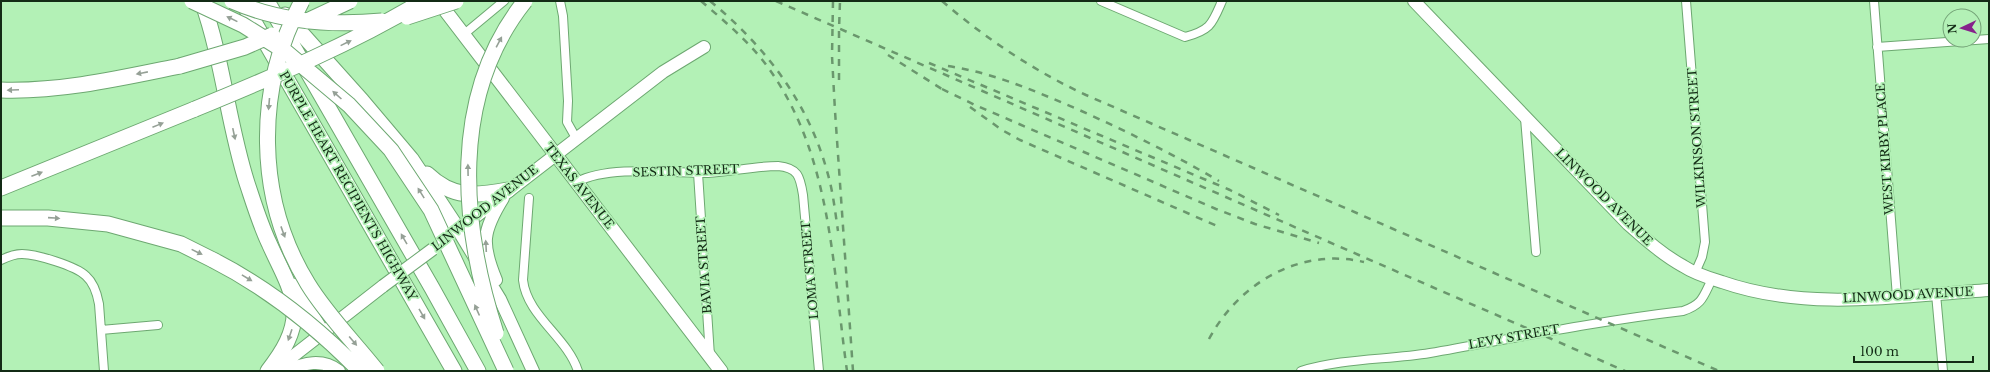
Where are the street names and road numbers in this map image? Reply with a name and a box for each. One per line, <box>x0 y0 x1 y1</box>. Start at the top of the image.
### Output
street label: WILKINSON STREET <box>1684 67 1709 209</box>
street label: PURPLE HEART RECIPIENTS HIGHWAY <box>276 68 421 303</box>
street label: WEST KIRBY PLACE <box>1872 82 1897 216</box>
street label: TEXAS AVENUE <box>541 140 618 232</box>
street label: LINWOOD AVENUE <box>1553 145 1656 248</box>
street label: LINWOOD AVENUE <box>429 161 541 254</box>
street label: SESTIN STREET <box>632 161 740 180</box>
street label: BAVIA STREET <box>693 215 714 314</box>
street label: LOMA STREET <box>798 220 821 320</box>
street label: LINWOOD AVENUE <box>1842 284 1974 305</box>
street label: LEVY STREET <box>1467 321 1561 352</box>

